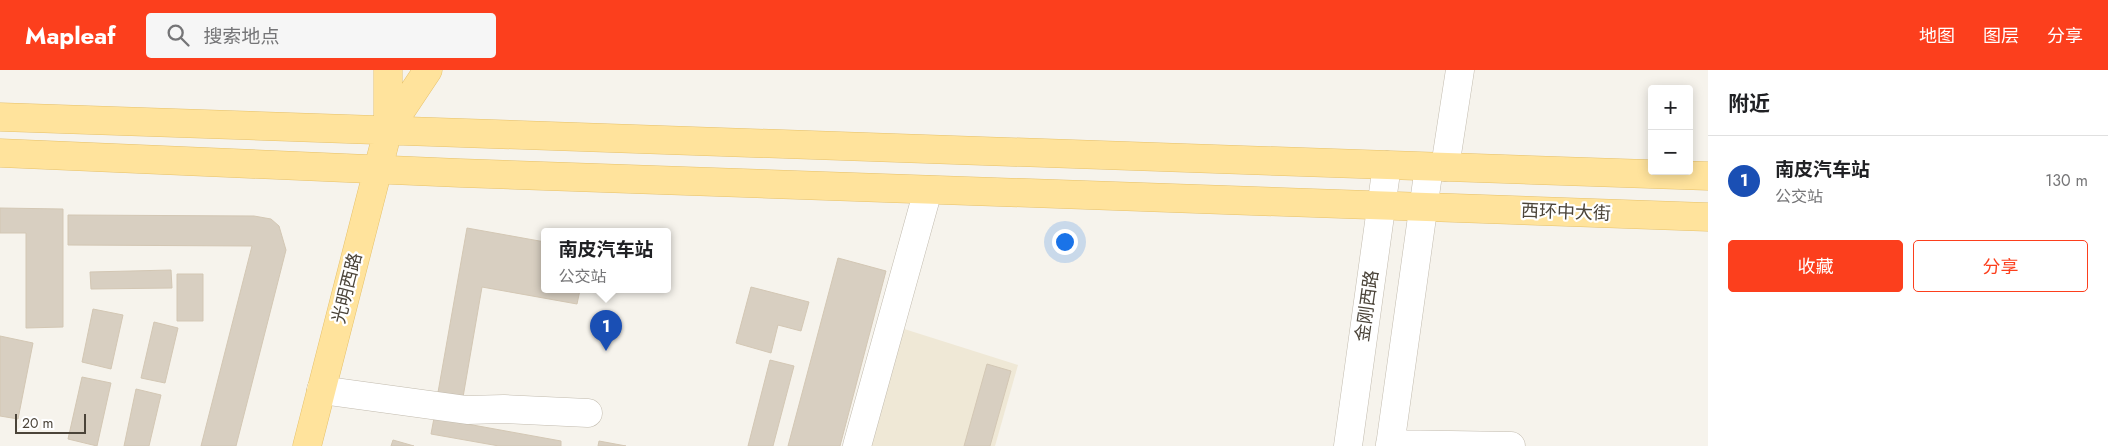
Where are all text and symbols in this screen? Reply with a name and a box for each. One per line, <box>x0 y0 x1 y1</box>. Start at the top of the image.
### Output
search box <box>146 13 496 58</box>
text: Mapleaf <box>25 18 116 53</box>
icon: search <box>164 21 192 49</box>
text: 搜索地点 <box>204 23 280 50</box>
text: 地图 <box>1919 23 1955 49</box>
text: 图层 <box>1983 23 2019 49</box>
text: 分享 <box>2047 23 2083 49</box>
map controls <box>1648 85 1693 175</box>
button: + <box>1648 85 1693 130</box>
text: 附近 <box>1728 89 1770 119</box>
button: − <box>1648 130 1693 175</box>
text: 南皮汽车站 <box>1775 156 1870 183</box>
text: 1 <box>1740 169 1748 192</box>
text: 130 m <box>2045 169 2088 192</box>
text: 公交站 <box>1775 185 1823 208</box>
street label: 西环中大街 <box>1521 197 1611 227</box>
popup <box>541 228 671 293</box>
your location <box>1052 229 1078 255</box>
text: 南皮汽车站 <box>558 236 654 263</box>
button: 收藏 <box>1728 240 1903 292</box>
button: 分享 <box>1913 240 2088 292</box>
street label: 光明西路 <box>326 250 368 326</box>
text: 公交站 <box>558 265 607 288</box>
street label: 金刚西路 <box>1349 269 1385 343</box>
pin: 1 <box>590 310 622 351</box>
scale bar <box>15 411 86 434</box>
text: 20 m <box>22 413 54 433</box>

